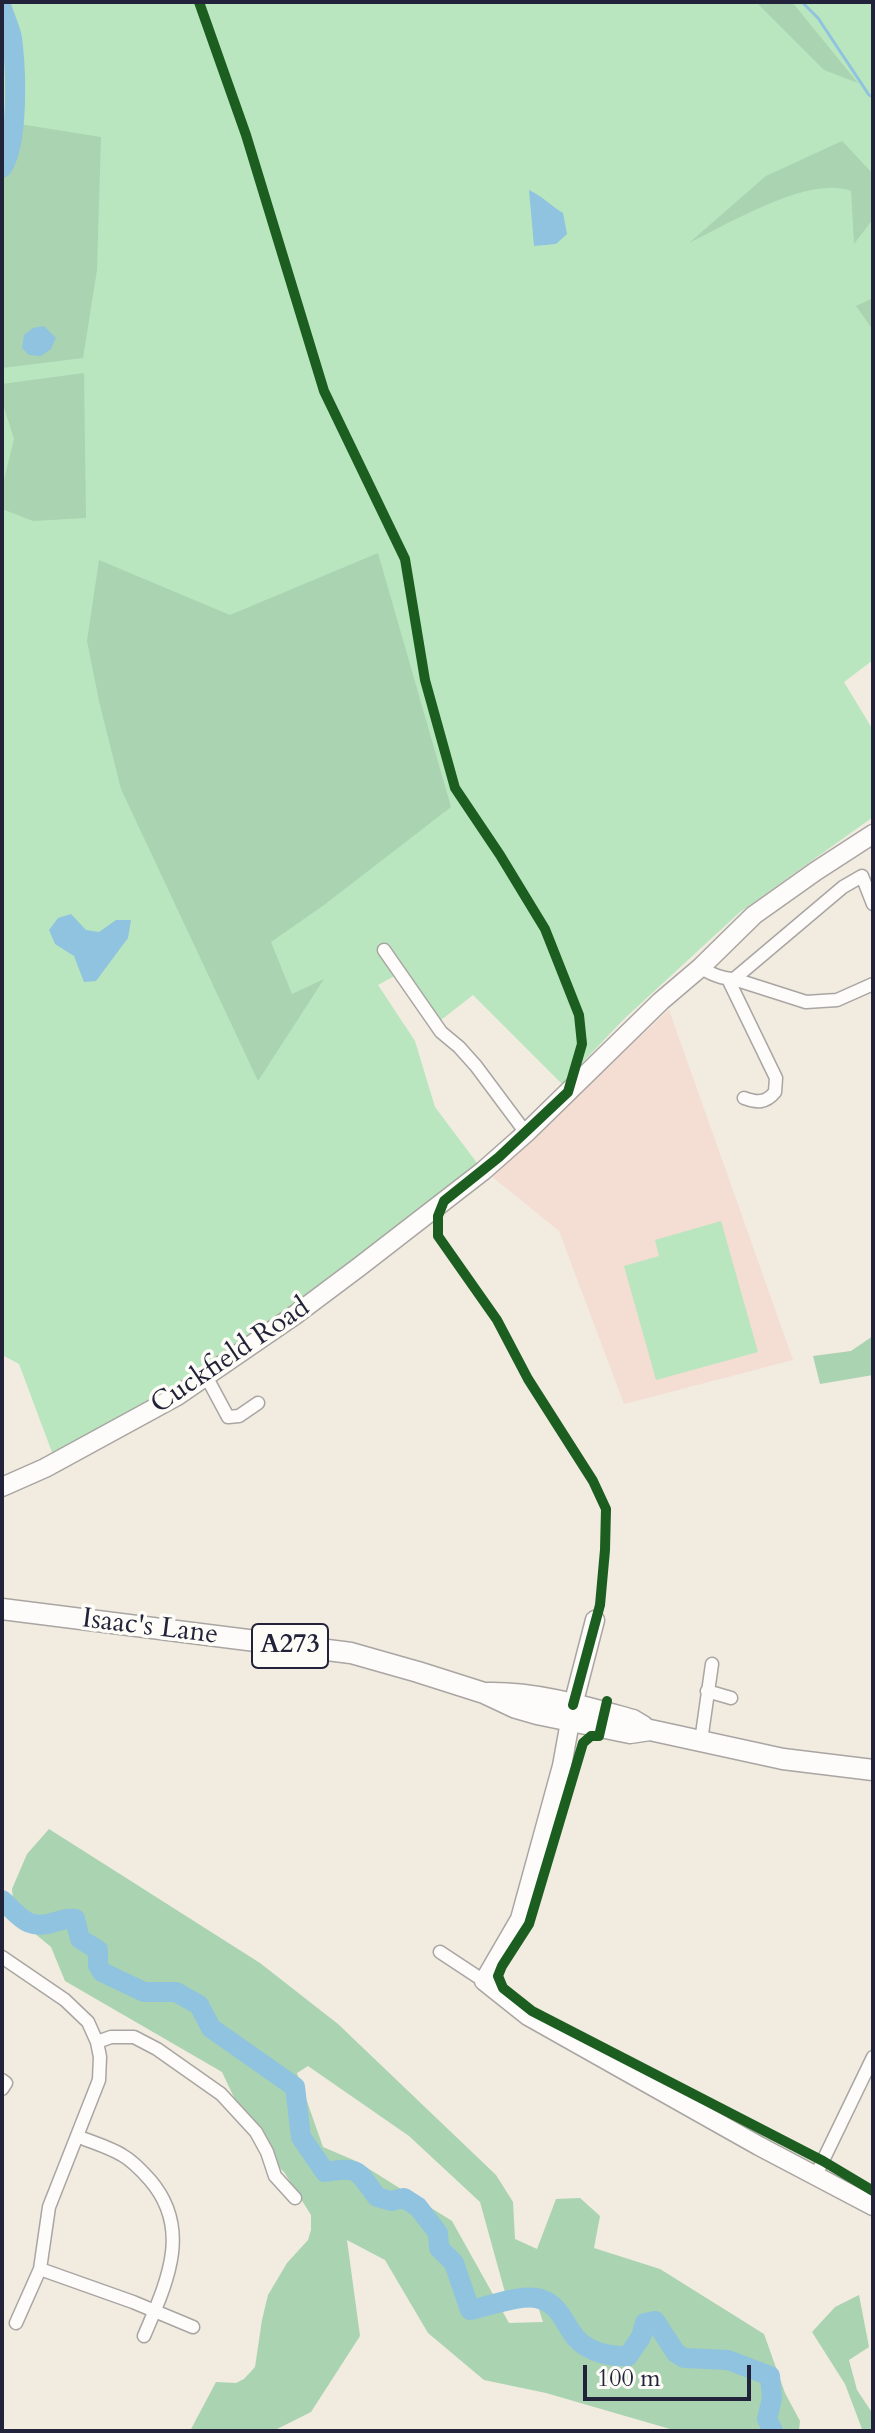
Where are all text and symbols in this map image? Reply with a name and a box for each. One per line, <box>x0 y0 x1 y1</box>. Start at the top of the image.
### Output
street label: Cuckfield Road <box>145 1292 317 1422</box>
street label: Isaac's Lane <box>80 1603 220 1653</box>
road number: A273 <box>252 1624 328 1668</box>
scale bar <box>587 2349 755 2399</box>
text: 100 m <box>597 2362 661 2395</box>

